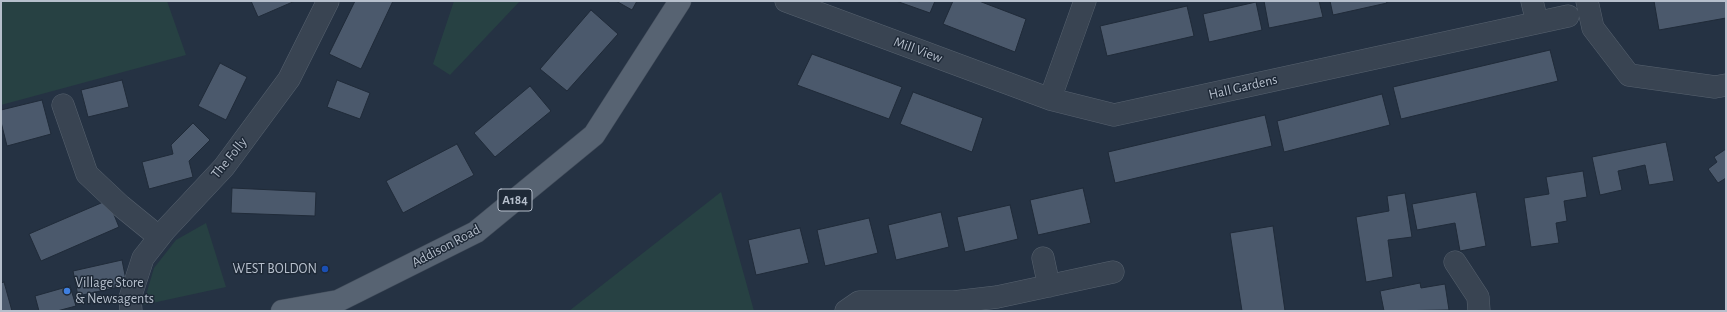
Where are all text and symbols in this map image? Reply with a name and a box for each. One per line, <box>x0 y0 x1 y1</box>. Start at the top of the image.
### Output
street label: Mill View <box>891 33 945 67</box>
street label: Hall Gardens <box>1207 71 1279 103</box>
street label: The Folly <box>207 134 251 182</box>
road number: A184 <box>498 189 532 211</box>
street label: Addison Road <box>409 221 483 271</box>
place label: WEST BOLDON <box>232 261 317 277</box>
marker: WEST BOLDON <box>320 264 330 274</box>
place label: Village Store & Newsagents <box>75 275 154 308</box>
marker: Village Store & Newsagents <box>62 286 72 296</box>

